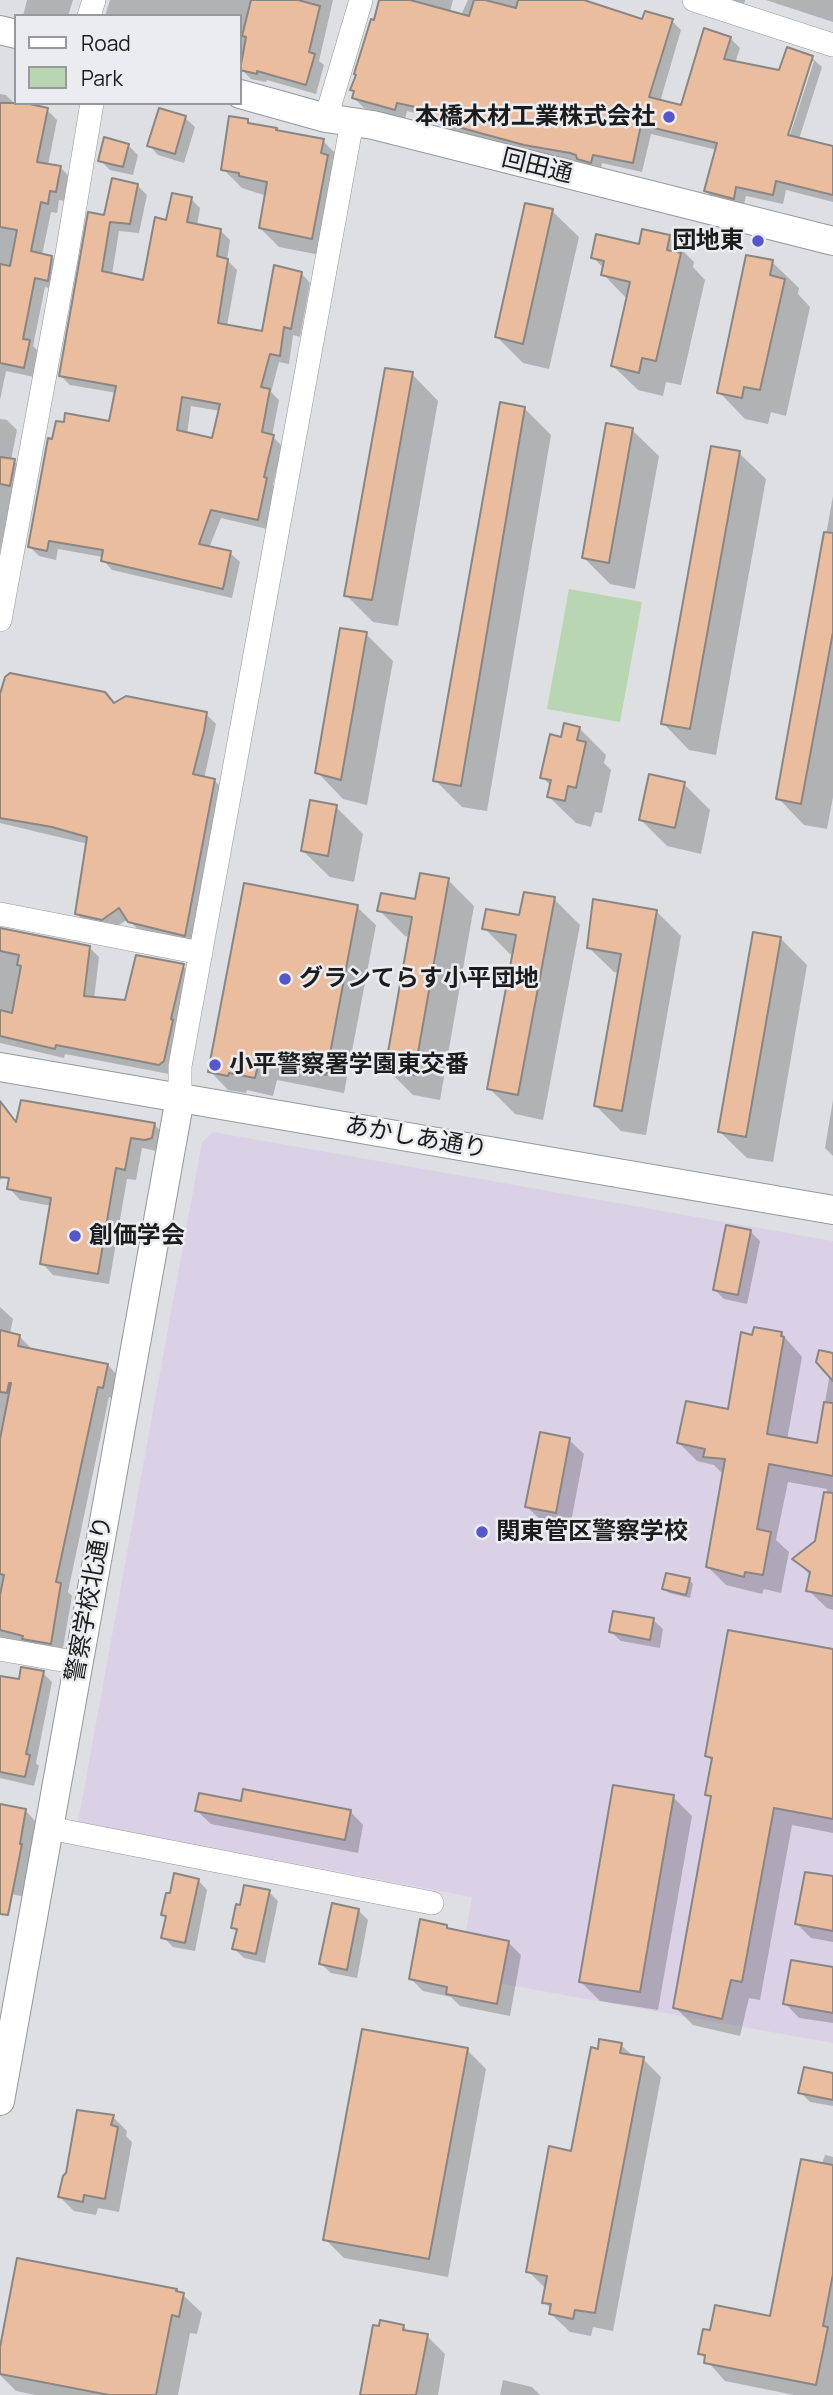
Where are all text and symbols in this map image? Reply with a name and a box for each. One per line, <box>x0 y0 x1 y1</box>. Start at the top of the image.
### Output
legend <box>14 14 242 105</box>
text: Road <box>81 29 131 57</box>
text: Park <box>81 64 123 92</box>
place label: 本橋木材工業株式会社 <box>415 103 655 131</box>
marker: 本橋木材工業株式会社 <box>661 109 677 125</box>
street label: 回田通 <box>499 144 575 190</box>
place label: 団地東 <box>672 227 744 255</box>
marker: 団地東 <box>750 233 766 249</box>
place label: グランてらす小平団地 <box>299 965 539 993</box>
marker: グランてらす小平団地 <box>277 971 293 987</box>
place label: 小平警察署学園東交番 <box>229 1051 469 1079</box>
marker: 小平警察署学園東交番 <box>207 1057 223 1073</box>
street label: あかしあ通り <box>343 1111 489 1165</box>
place label: 創価学会 <box>89 1222 185 1250</box>
marker: 創価学会 <box>67 1228 83 1244</box>
street label: 警察学校北通り <box>61 1514 119 1684</box>
place label: 関東管区警察学校 <box>496 1518 688 1546</box>
marker: 関東管区警察学校 <box>474 1524 490 1540</box>

